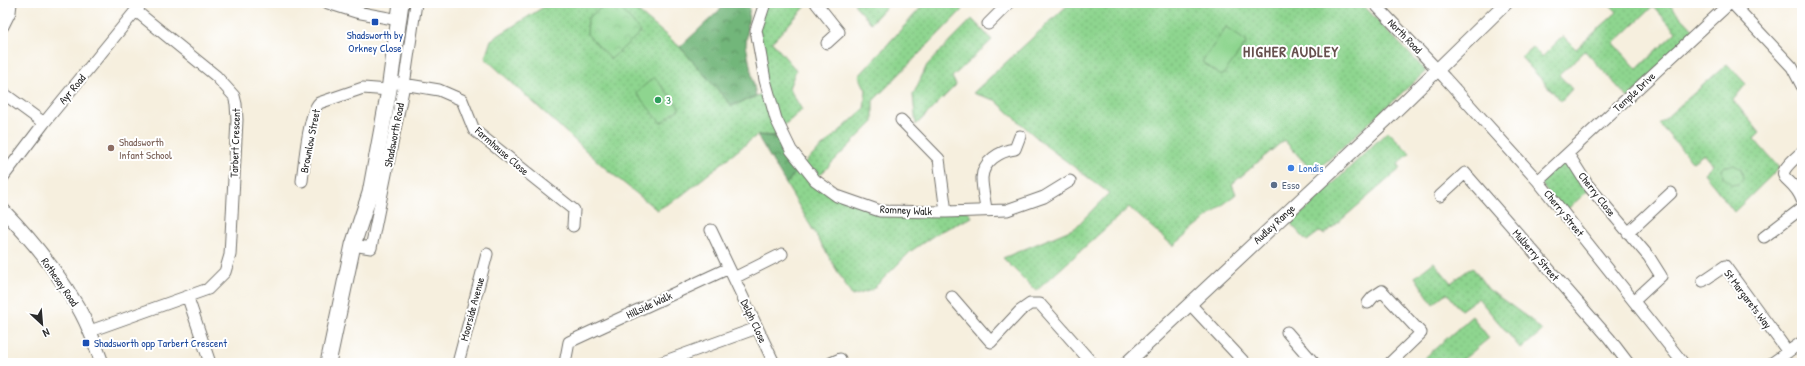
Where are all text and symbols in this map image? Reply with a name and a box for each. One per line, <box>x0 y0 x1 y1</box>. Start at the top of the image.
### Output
street label: North Road <box>1385 15 1426 57</box>
marker: Shadsworth by Orkney Close <box>370 17 380 27</box>
place label: Shadsworth by Orkney Close <box>347 28 404 55</box>
district label: HIGHER AUDLEY <box>1243 41 1339 62</box>
street label: Temple Drive <box>1610 69 1658 115</box>
street label: Ayr Road <box>55 71 89 107</box>
place label: 3 <box>666 93 671 107</box>
marker: 3 <box>653 95 663 105</box>
street label: Shadsworth Road <box>381 101 407 168</box>
street label: Tarbert Crescent <box>227 108 243 178</box>
street label: Brownlow Street <box>297 108 323 174</box>
street label: Farmhouse Close <box>471 123 532 179</box>
place label: Shadsworth Infant School <box>119 135 172 162</box>
marker: Shadsworth Infant School <box>106 143 116 153</box>
place label: Londis <box>1299 161 1324 175</box>
marker: Londis <box>1286 163 1296 173</box>
street label: Cherry Close <box>1575 169 1619 220</box>
place label: Esso <box>1282 178 1300 192</box>
marker: Esso <box>1269 180 1279 190</box>
street label: Cherry Street <box>1541 187 1587 239</box>
street label: Audley Range <box>1250 201 1298 247</box>
street label: Romney Walk <box>880 202 933 218</box>
street label: Mulberry Street <box>1510 226 1562 284</box>
street label: Rothesay Road <box>38 255 82 310</box>
street label: St Margarets Way <box>1721 267 1775 332</box>
street label: Moorside Avenue <box>457 275 487 342</box>
street label: Hillside Walk <box>624 288 674 322</box>
street label: Delph Close <box>738 297 770 346</box>
north arrow <box>22 304 62 344</box>
text: N <box>41 325 52 341</box>
place label: Shadsworth opp Tarbert Crescent <box>94 336 227 350</box>
marker: Shadsworth opp Tarbert Crescent <box>81 338 91 348</box>

